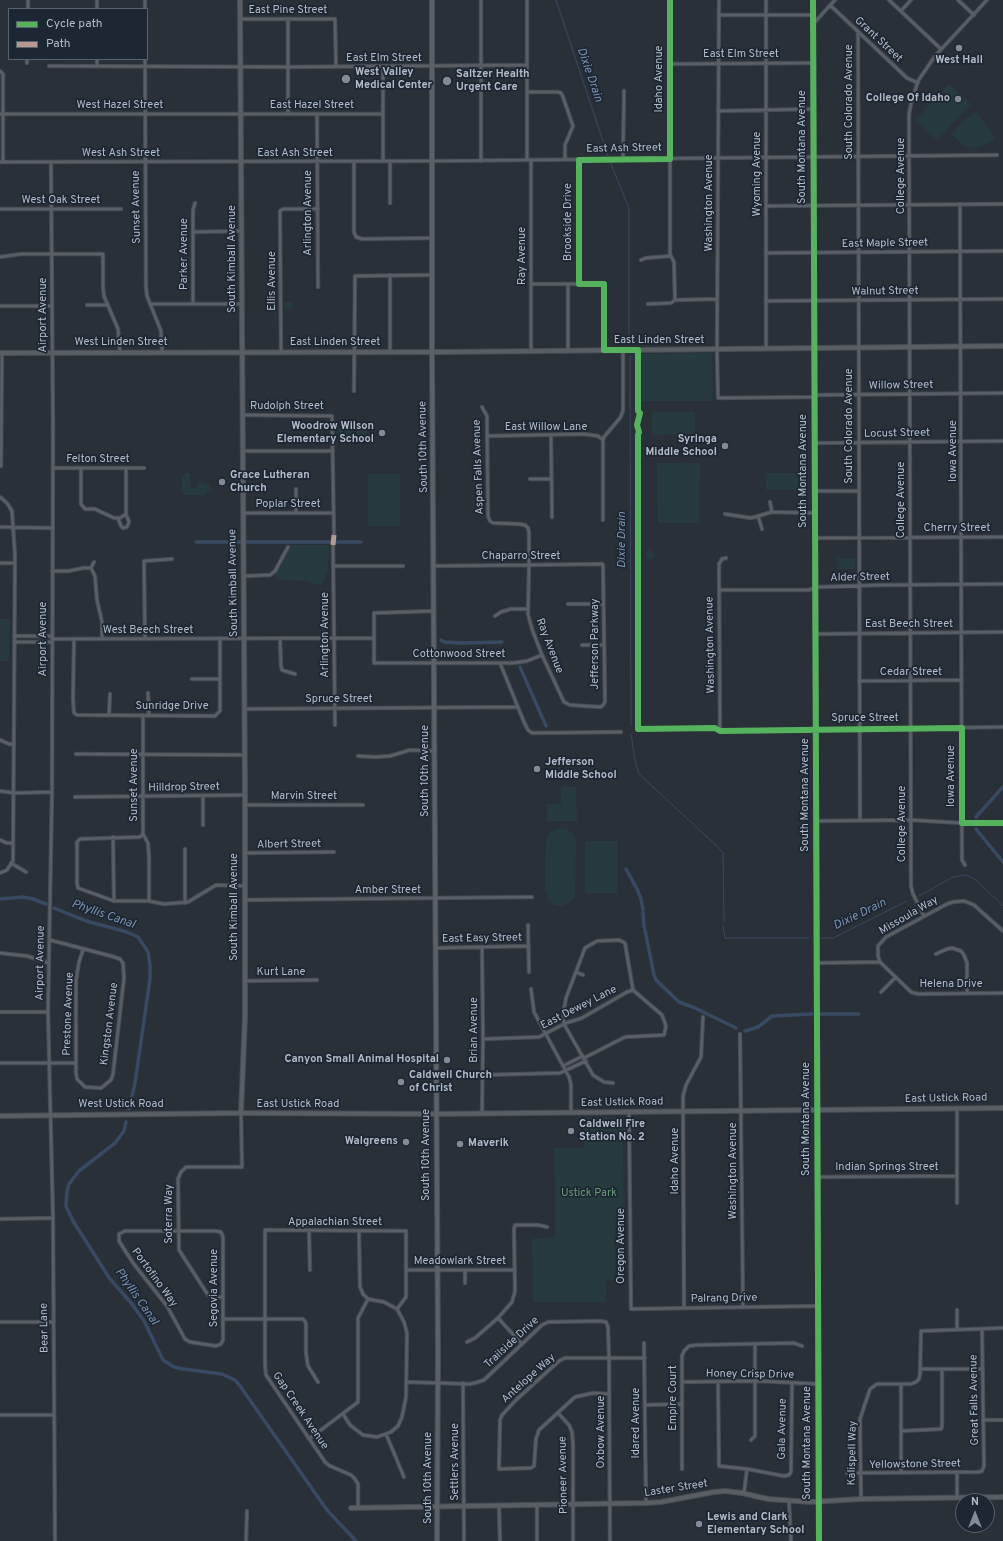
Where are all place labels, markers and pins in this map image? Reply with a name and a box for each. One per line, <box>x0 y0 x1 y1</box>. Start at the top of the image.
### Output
marker: West Hall <box>954 43 964 53</box>
place label: West Hall <box>935 54 983 68</box>
place label: West Valley Medical Center <box>355 66 432 92</box>
place label: Saltzer Health Urgent Care <box>456 68 530 94</box>
marker: West Valley Medical Center <box>340 73 352 85</box>
marker: Saltzer Health Urgent Care <box>441 75 453 87</box>
place label: College Of Idaho <box>866 92 950 106</box>
marker: College Of Idaho <box>953 94 963 104</box>
place label: Woodrow Wilson Elementary School <box>277 420 374 446</box>
marker: Woodrow Wilson Elementary School <box>377 428 387 438</box>
place label: Syringa Middle School <box>645 433 717 459</box>
marker: Syringa Middle School <box>720 441 730 451</box>
place label: Grace Lutheran Church <box>230 469 310 495</box>
marker: Grace Lutheran Church <box>217 477 227 487</box>
place label: Jefferson Middle School <box>545 756 617 782</box>
marker: Jefferson Middle School <box>532 764 542 774</box>
place label: Canyon Small Animal Hospital <box>284 1053 439 1067</box>
marker: Canyon Small Animal Hospital <box>442 1055 452 1065</box>
place label: Caldwell Church of Christ <box>409 1069 492 1095</box>
marker: Caldwell Church of Christ <box>396 1077 406 1087</box>
place label: Caldwell Fire Station No. 2 <box>579 1118 645 1144</box>
marker: Caldwell Fire Station No. 2 <box>566 1126 576 1136</box>
place label: Walgreens <box>345 1135 398 1149</box>
marker: Walgreens <box>401 1137 411 1147</box>
place label: Maverik <box>468 1137 509 1151</box>
marker: Maverik <box>455 1139 465 1149</box>
place label: Lewis and Clark Elementary School <box>707 1511 804 1537</box>
marker: Lewis and Clark Elementary School <box>694 1519 704 1529</box>

